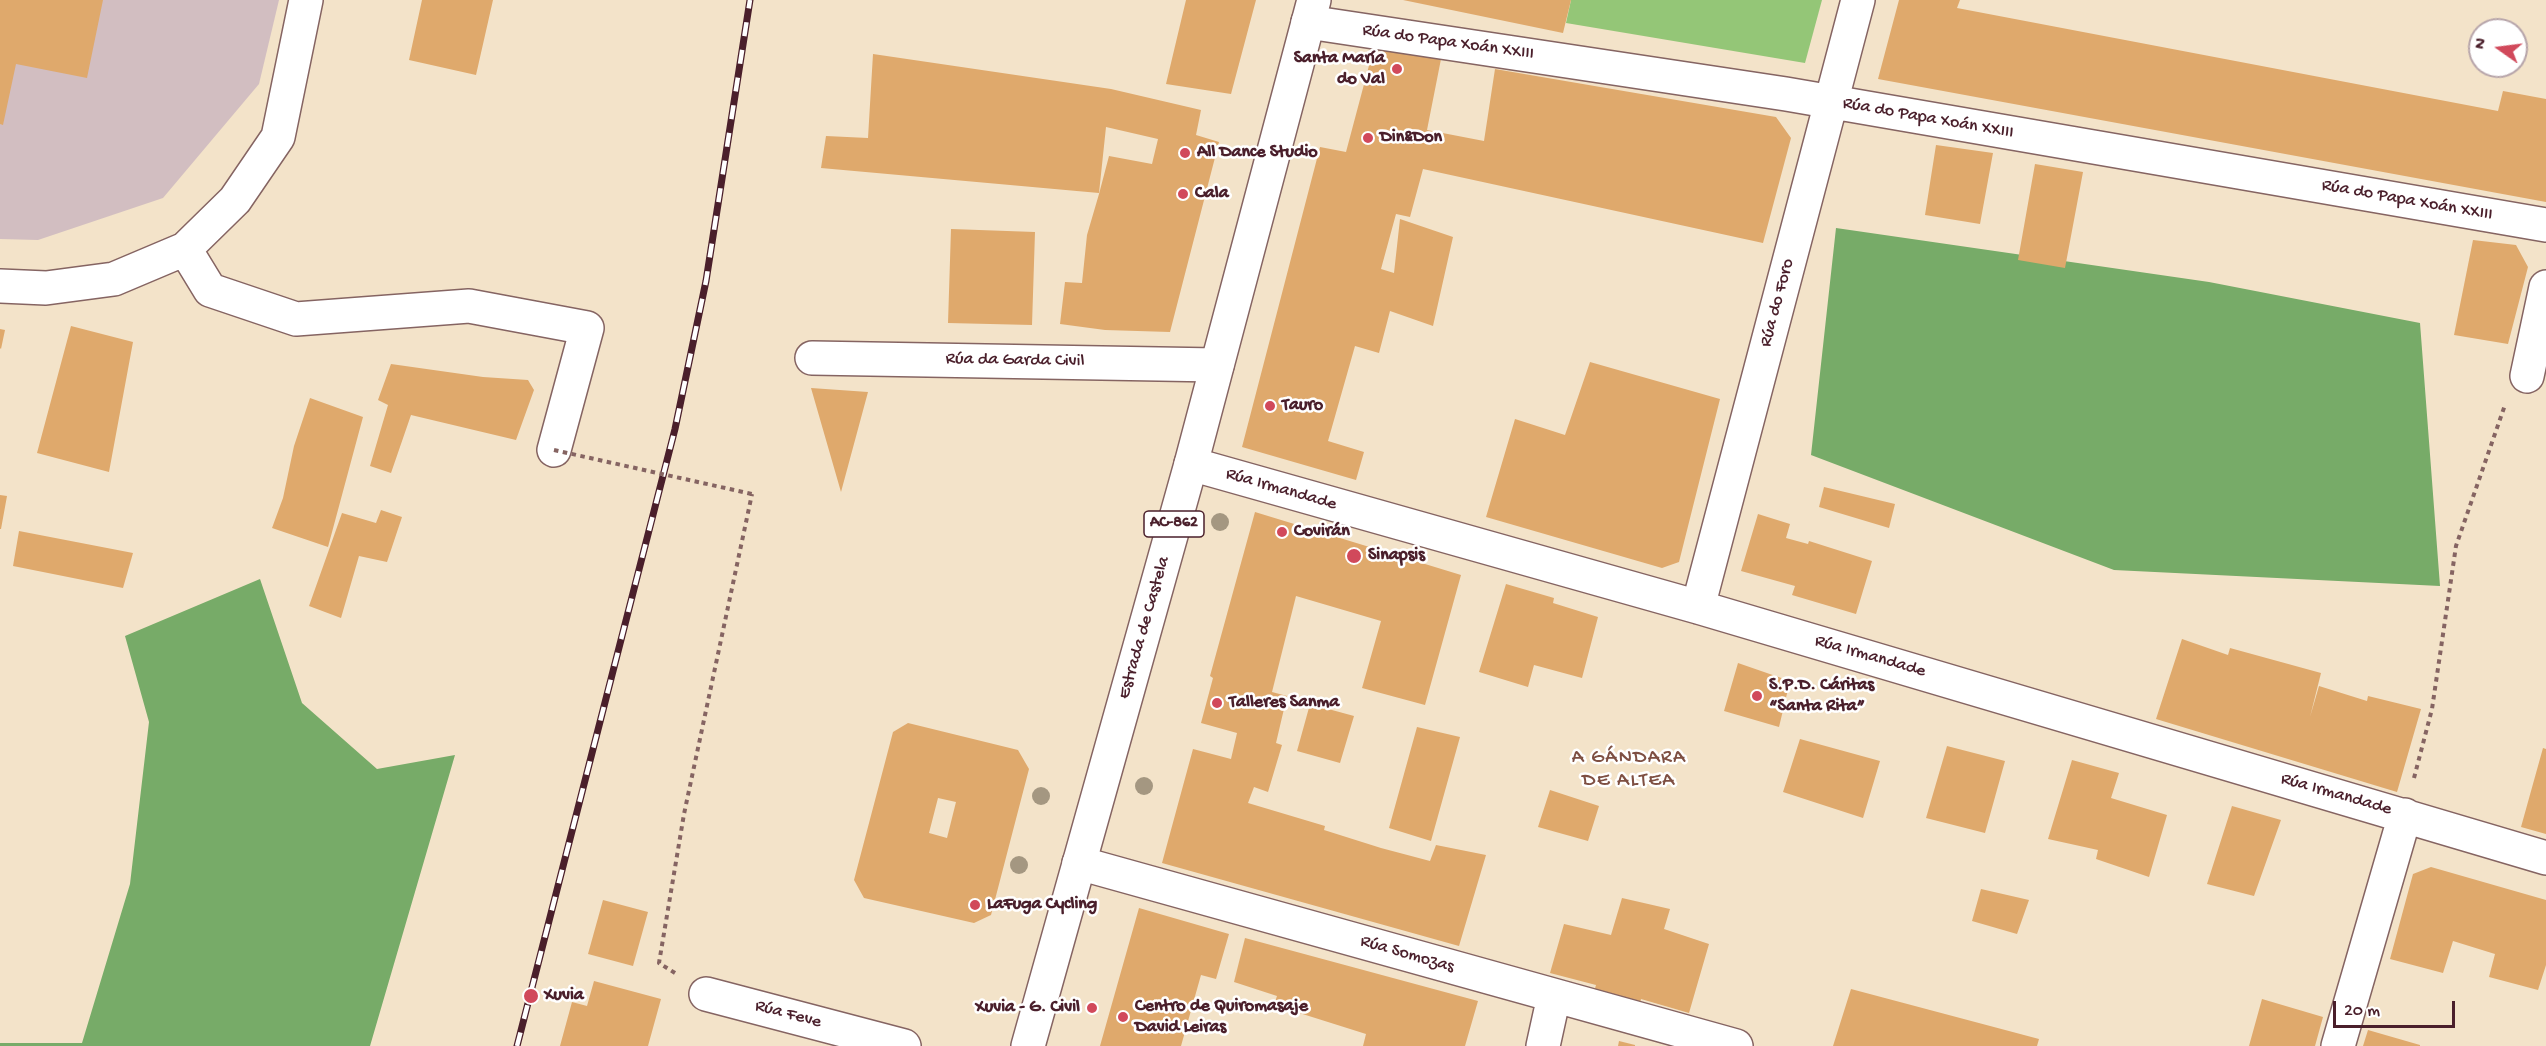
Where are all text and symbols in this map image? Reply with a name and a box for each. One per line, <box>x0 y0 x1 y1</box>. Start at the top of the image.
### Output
north arrow <box>2468 18 2528 78</box>
street label: Rúa do Papa Xoán XXIII <box>1361 20 1535 66</box>
text: N <box>2472 37 2492 51</box>
place label: Santa María do Val <box>1294 48 1385 90</box>
marker: Santa María do Val <box>1390 62 1404 76</box>
street label: Rúa do Papa Xoán XXIII <box>1841 93 2015 145</box>
place label: Din&Don <box>1380 127 1442 149</box>
marker: Din&Don <box>1361 131 1375 145</box>
place label: All Dance Studio <box>1197 142 1318 164</box>
marker: All Dance Studio <box>1178 146 1192 160</box>
street label: Rúa do Papa Xoán XXIII <box>2320 175 2494 227</box>
place label: Cala <box>1195 183 1229 205</box>
marker: Cala <box>1176 187 1190 201</box>
street label: Rúa do Foro <box>1756 256 1800 350</box>
street label: Rúa da Garda Civil <box>945 349 1085 373</box>
place label: Tauro <box>1282 395 1323 417</box>
marker: Tauro <box>1263 399 1277 413</box>
street label: Rúa Irmandade <box>1223 464 1339 516</box>
road number: AC-862 <box>1144 511 1204 537</box>
place label: Covirán <box>1294 521 1350 543</box>
marker: Covirán <box>1275 525 1289 539</box>
place label: Sinapsis <box>1368 545 1425 567</box>
marker: Sinapsis <box>1345 547 1363 565</box>
street label: Estrada de Castela <box>1114 554 1176 702</box>
street label: Rúa Irmandade <box>1812 631 1928 683</box>
place label: S.P.D. Cáritas “Santa Rita” <box>1769 675 1874 718</box>
marker: S.P.D. Cáritas “Santa Rita” <box>1750 689 1764 703</box>
place label: Talleres Sanma <box>1229 692 1339 714</box>
marker: Talleres Sanma <box>1210 696 1224 710</box>
district label: A GÁNDARA DE ALTEA <box>1572 747 1686 794</box>
street label: Rúa Irmandade <box>2278 769 2394 821</box>
place label: LaFuga Cycling <box>987 894 1097 916</box>
marker: LaFuga Cycling <box>968 898 982 912</box>
street label: Rúa Somozas <box>1358 931 1456 979</box>
place label: Xuvia <box>544 985 584 1007</box>
marker: Xuvia <box>522 987 540 1005</box>
scale bar <box>2336 989 2458 1027</box>
street label: Rúa Feve <box>752 996 824 1034</box>
place label: Centro de Quiromasaje David Leiras <box>1135 996 1308 1038</box>
place label: Xuvia - G. Civil <box>975 997 1080 1019</box>
marker: Xuvia - G. Civil <box>1085 1001 1099 1015</box>
text: 20 m <box>2344 1001 2380 1022</box>
marker: Centro de Quiromasaje David Leiras <box>1116 1010 1130 1024</box>

